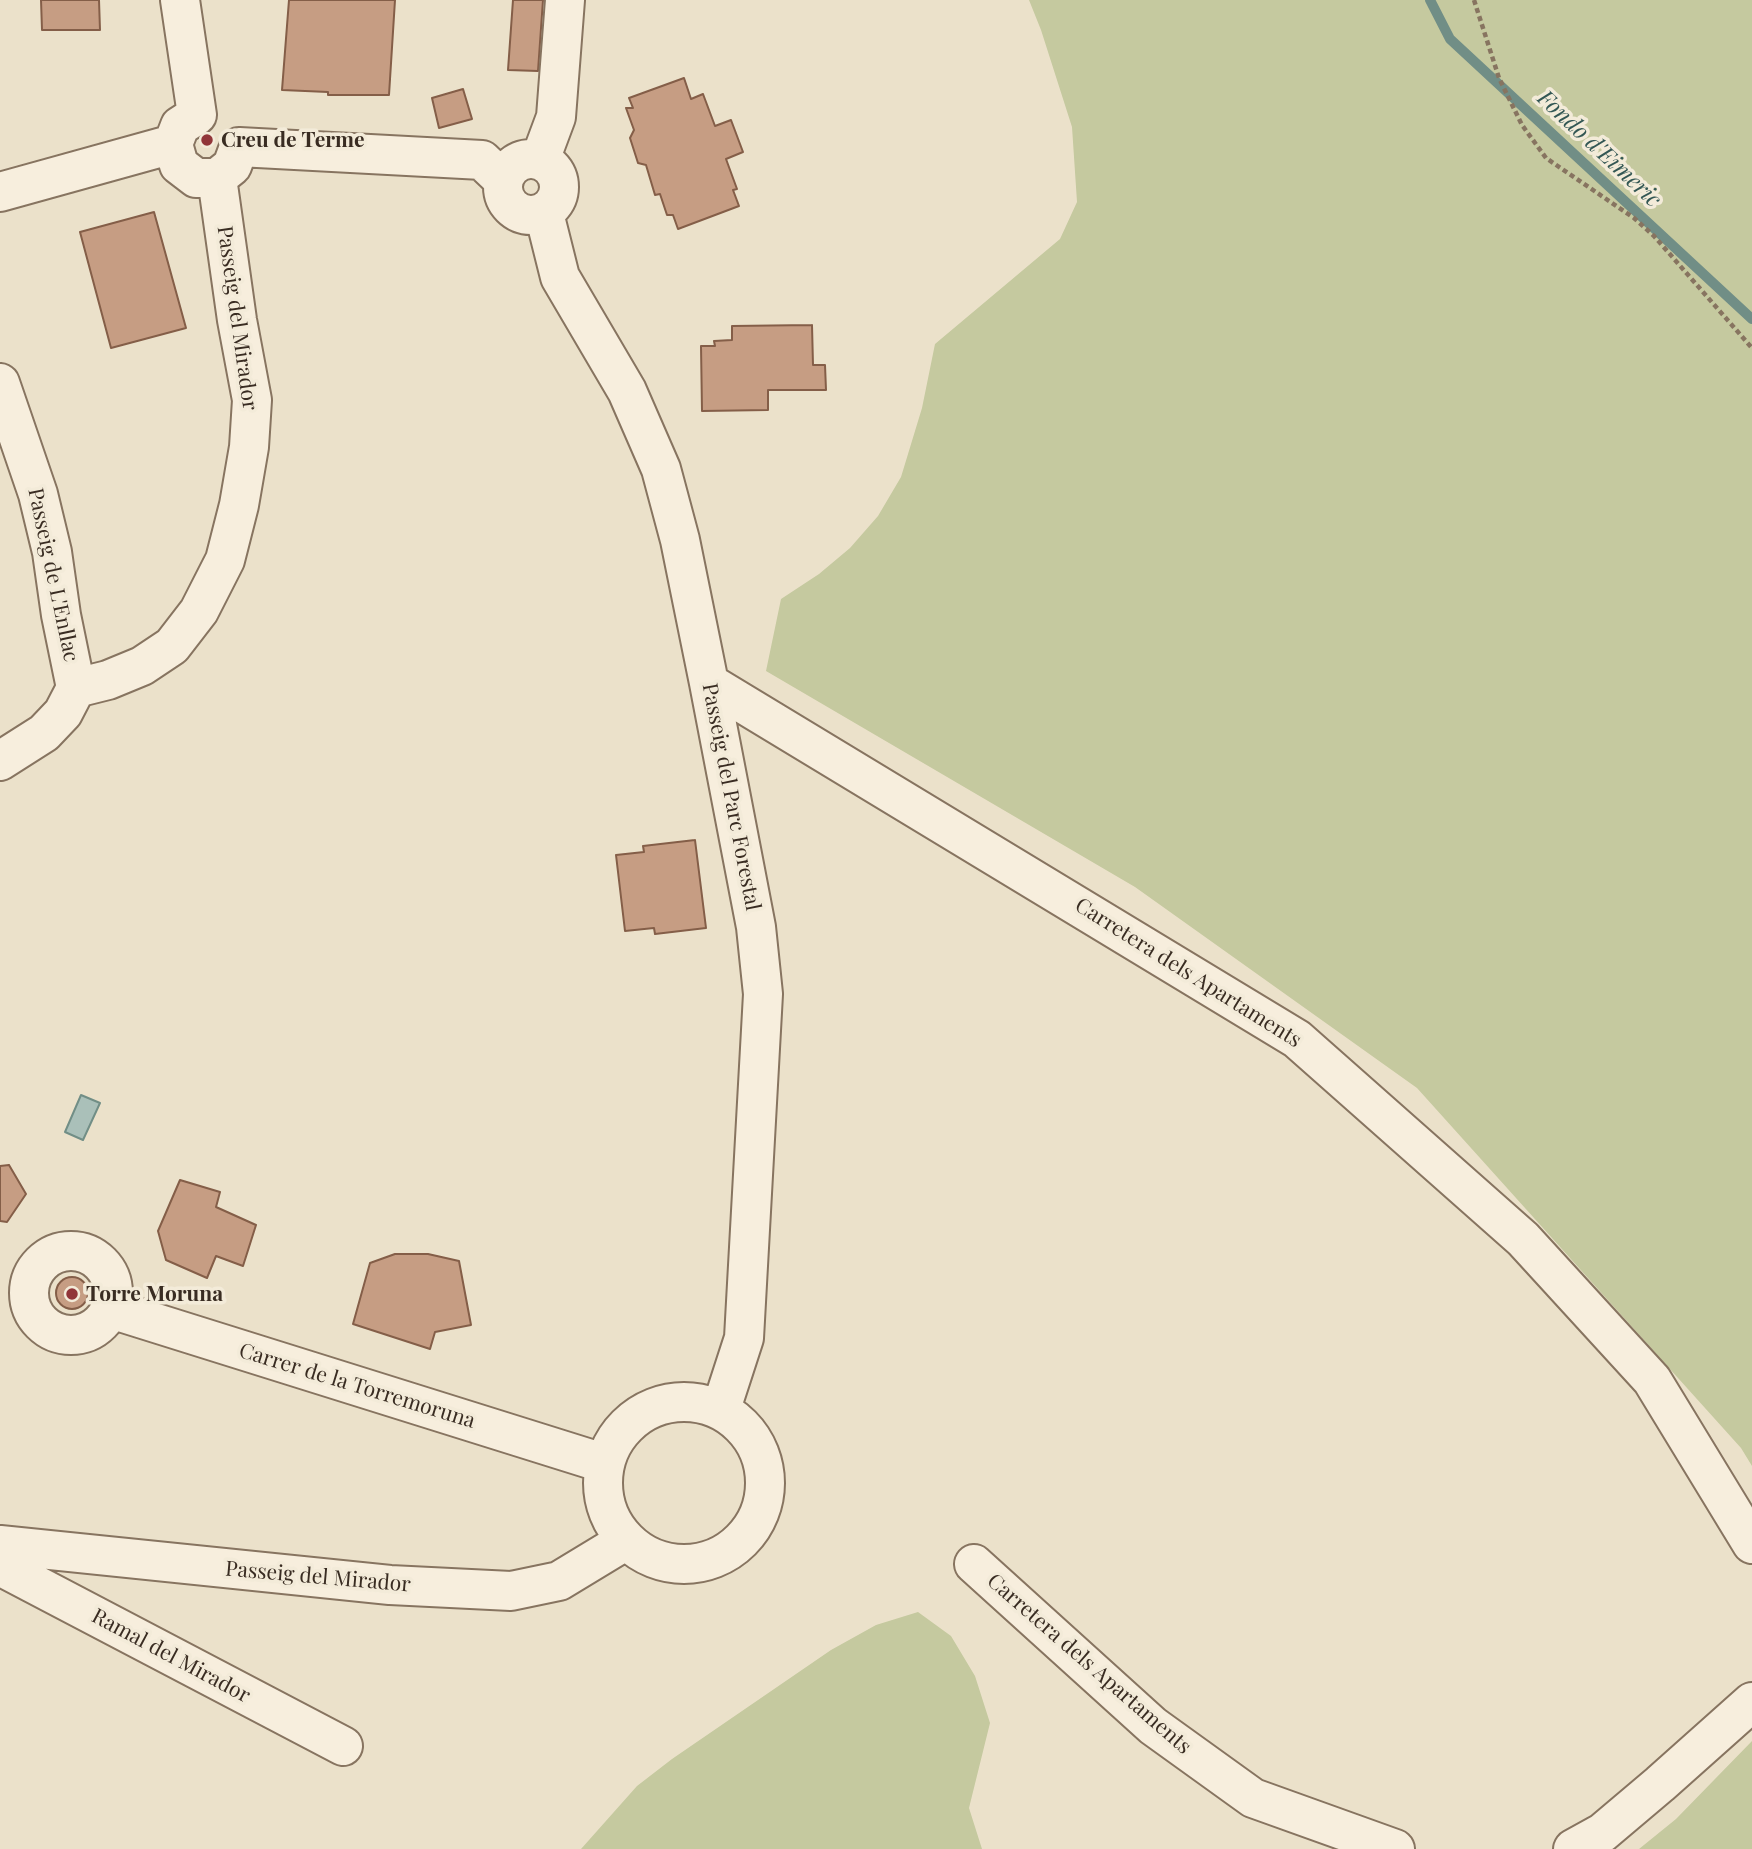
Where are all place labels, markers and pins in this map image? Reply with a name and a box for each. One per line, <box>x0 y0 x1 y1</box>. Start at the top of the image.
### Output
place label: Creu de Terme <box>221 127 365 153</box>
marker: Creu de Terme <box>199 132 215 148</box>
place label: Torre Moruna <box>86 1281 223 1307</box>
marker: Torre Moruna <box>64 1286 80 1302</box>

